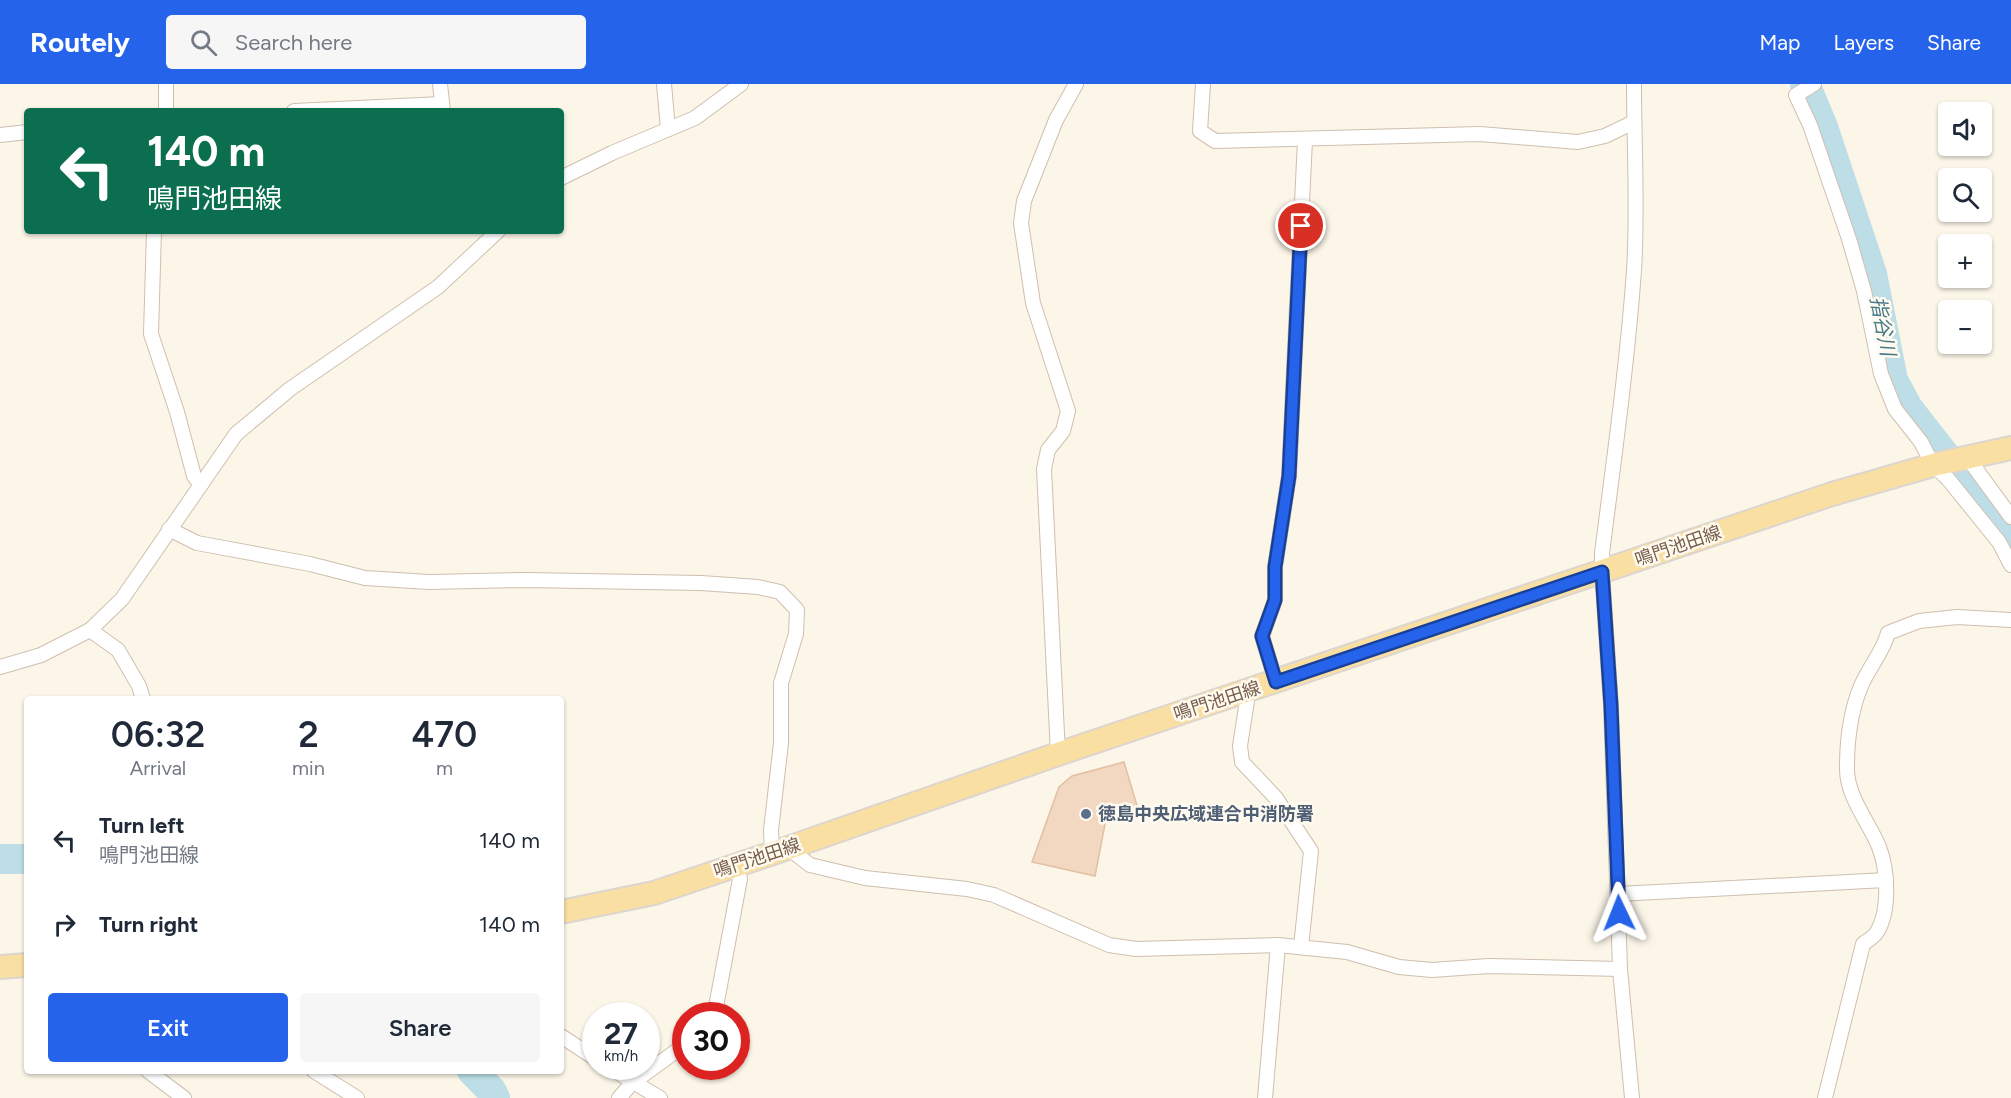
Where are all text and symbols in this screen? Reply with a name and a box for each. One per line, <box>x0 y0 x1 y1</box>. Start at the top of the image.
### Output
search box <box>166 15 586 69</box>
text: Routely <box>30 25 130 59</box>
icon: search <box>187 26 220 59</box>
text: Search here <box>235 29 352 56</box>
text: Map <box>1760 30 1800 55</box>
text: Layers <box>1833 30 1894 55</box>
text: Share <box>1927 30 1981 55</box>
map controls <box>1938 102 1992 354</box>
button: sound <box>1938 102 1992 156</box>
text: 140 m <box>147 126 265 177</box>
icon: left <box>48 132 126 210</box>
button: search <box>1938 168 1992 222</box>
text: 鳴門池田線 <box>147 182 282 215</box>
pin <box>1275 200 1326 251</box>
icon: arrive <box>1284 209 1317 242</box>
button: + <box>1938 234 1992 288</box>
water label: 指谷川 <box>1865 294 1901 360</box>
button: − <box>1938 300 1992 354</box>
street label: 鳴門池田線 <box>1632 521 1724 571</box>
street label: 鳴門池田線 <box>1171 677 1263 725</box>
text: 06:32 <box>111 713 205 756</box>
text: 2 <box>298 713 319 756</box>
text: 470 <box>412 713 477 756</box>
text: Arrival <box>130 756 186 780</box>
text: min <box>292 756 325 780</box>
text: m <box>436 756 453 780</box>
place label: 徳島中央広域連合中消防署 <box>1098 803 1314 825</box>
marker: 徳島中央広域連合中消防署 <box>1079 807 1093 821</box>
text: Turn left <box>99 812 185 839</box>
icon: left <box>48 824 81 857</box>
text: 140 m <box>479 827 540 854</box>
street label: 鳴門池田線 <box>711 834 803 882</box>
text: 鳴門池田線 <box>99 843 199 867</box>
position arrow <box>1587 881 1651 945</box>
icon: right <box>48 908 81 941</box>
text: Turn right <box>99 911 198 938</box>
text: 140 m <box>479 911 540 938</box>
button: Exit <box>48 993 288 1062</box>
button: Share <box>300 993 540 1062</box>
speed limit sign: 30 <box>672 1002 750 1080</box>
text: 27 <box>604 1015 638 1052</box>
text: km/h <box>604 1047 638 1065</box>

